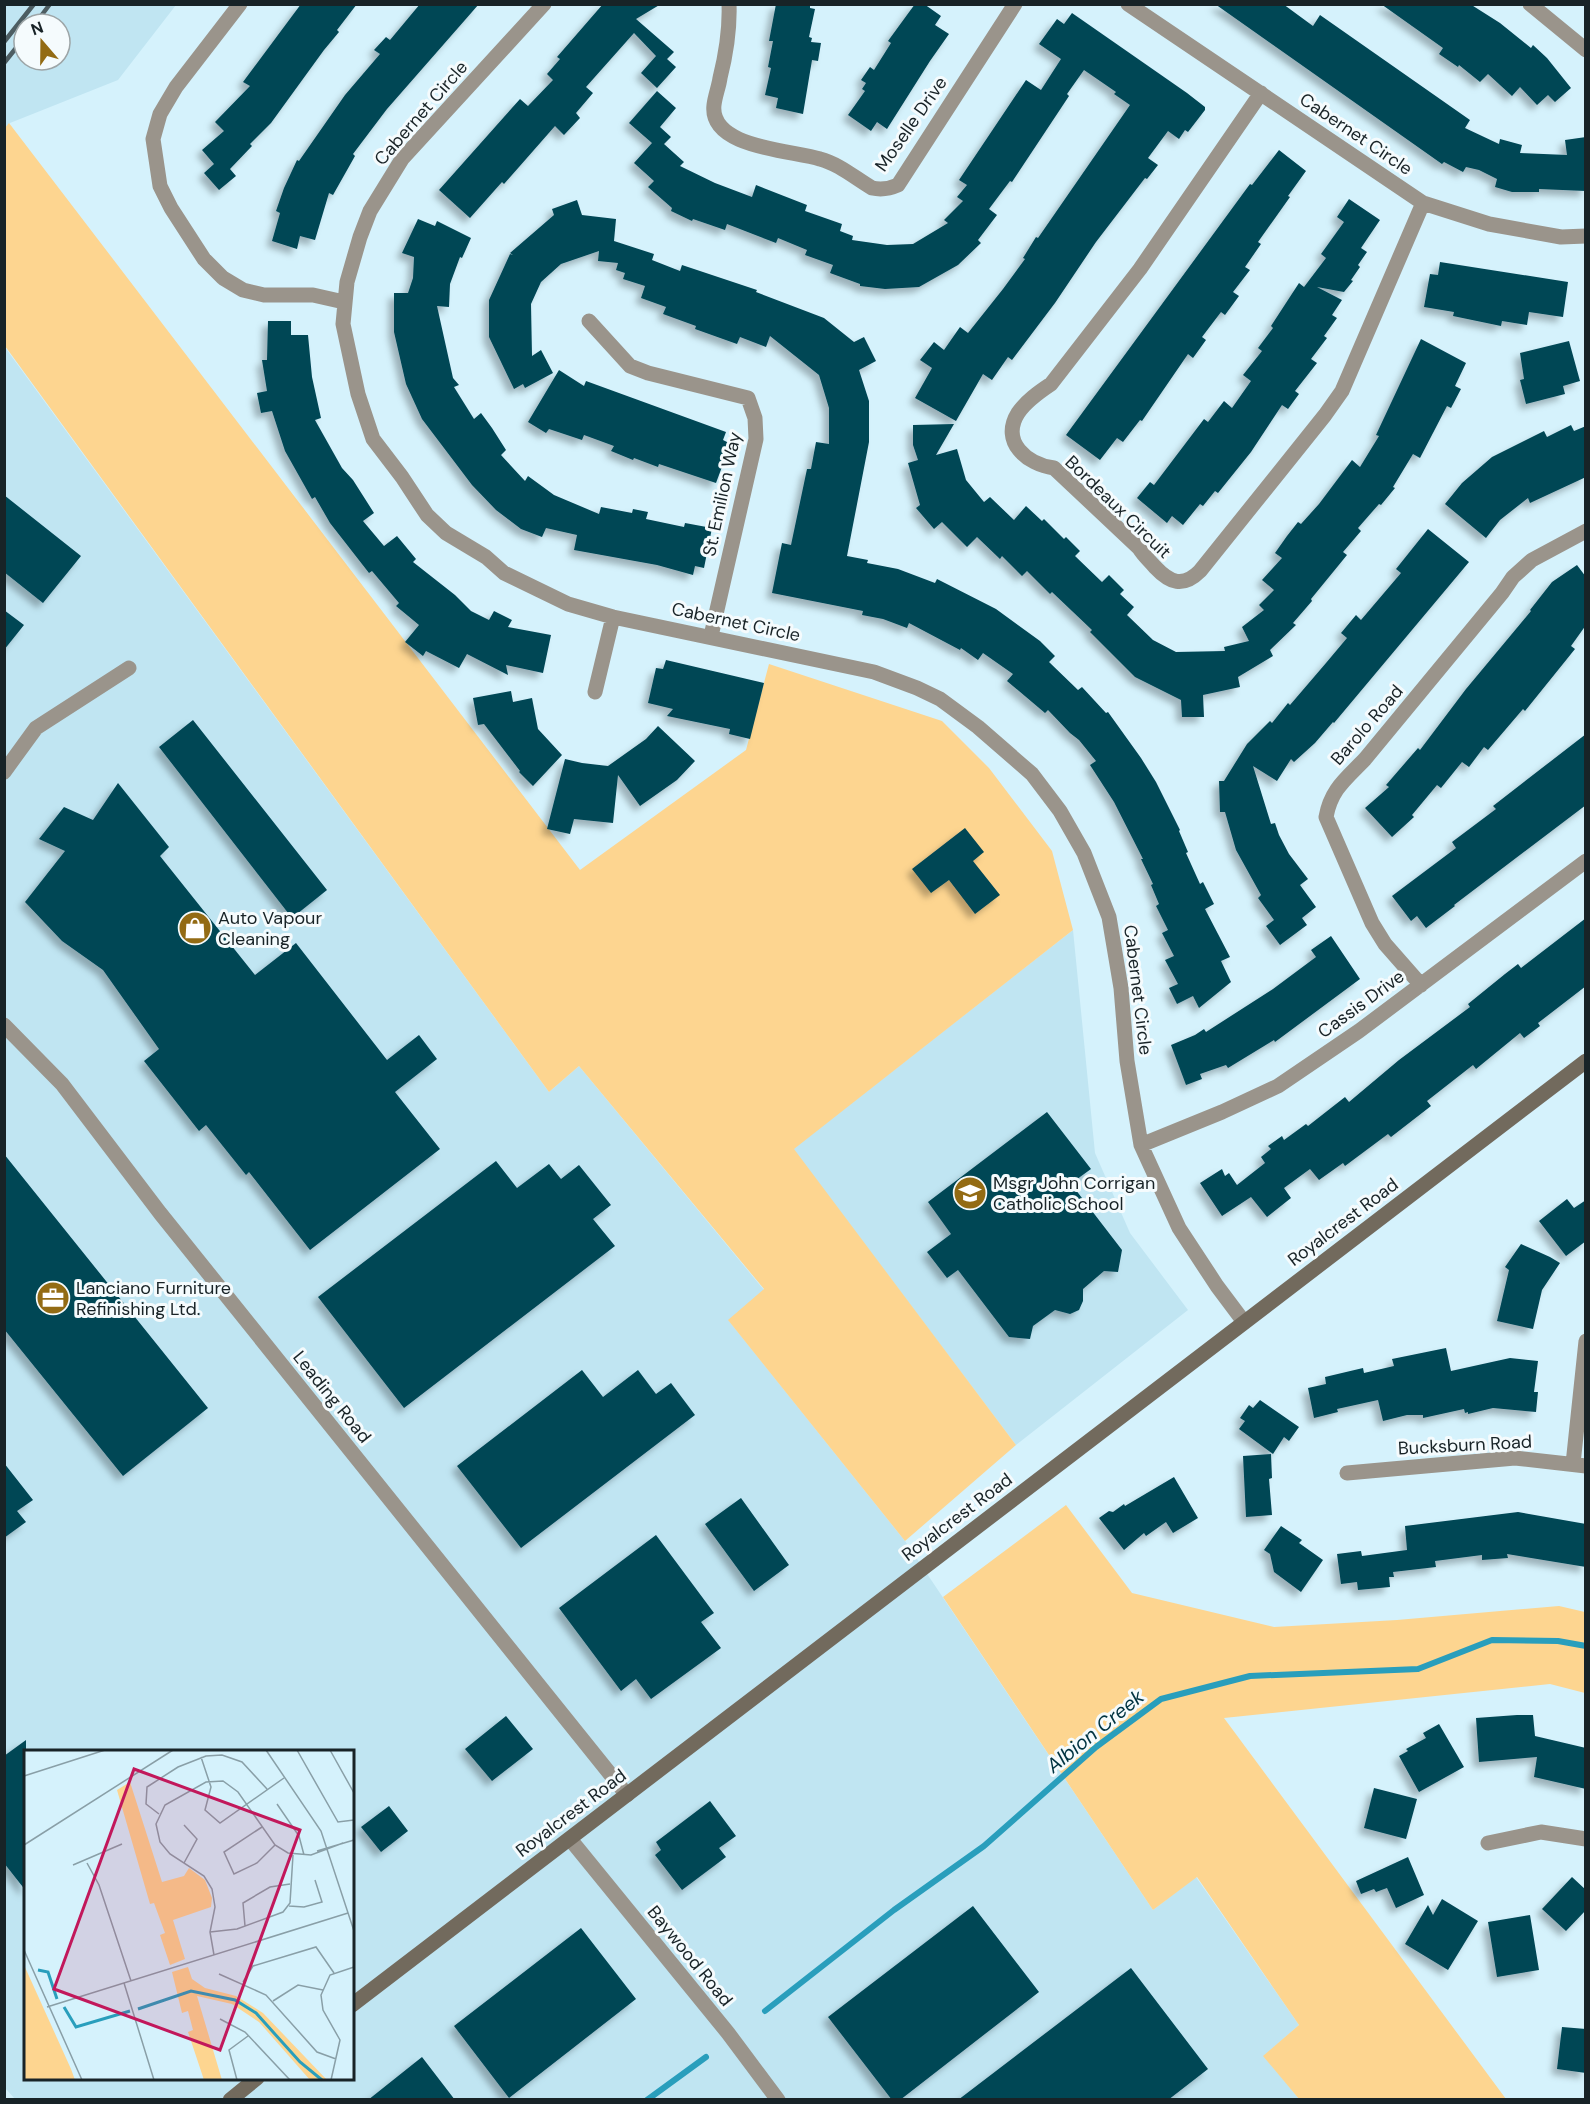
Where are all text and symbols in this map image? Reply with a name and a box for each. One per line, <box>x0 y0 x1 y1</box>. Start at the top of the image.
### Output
north arrow <box>12 12 72 72</box>
text: N <box>28 17 46 40</box>
street label: Cabernet Circle <box>369 56 473 170</box>
street label: Moselle Drive <box>869 72 953 176</box>
street label: Cabernet Circle <box>1295 87 1417 181</box>
street label: St. Emilion Way <box>697 430 747 558</box>
street label: Bordeaux Circuit <box>1060 450 1176 564</box>
street label: Cabernet Circle <box>669 597 803 647</box>
street label: Barolo Road <box>1325 680 1409 770</box>
place label: Auto Vapour Cleaning <box>218 906 322 951</box>
shop icon: Auto Vapour Cleaning <box>177 910 213 946</box>
street label: Cabernet Circle <box>1118 924 1158 1056</box>
street label: Cassis Drive <box>1313 964 1409 1044</box>
place label: Msgr John Corrigan Catholic School <box>993 1171 1155 1216</box>
street label: Royalcrest Road <box>1283 1173 1403 1271</box>
school or university icon: Msgr John Corrigan Catholic School <box>952 1175 988 1211</box>
place label: Lanciano Furniture Refinishing Ltd. <box>76 1276 231 1321</box>
office icon: Lanciano Furniture Refinishing Ltd. <box>35 1280 71 1316</box>
street label: Leading Road <box>287 1346 377 1448</box>
street label: Bucksburn Road <box>1397 1430 1533 1460</box>
street label: Royalcrest Road <box>897 1468 1017 1566</box>
water label: Albion Creek <box>1040 1683 1150 1779</box>
inset map <box>24 1750 354 2080</box>
street label: Royalcrest Road <box>511 1764 631 1862</box>
street label: Baywood Road <box>642 1901 738 2011</box>

